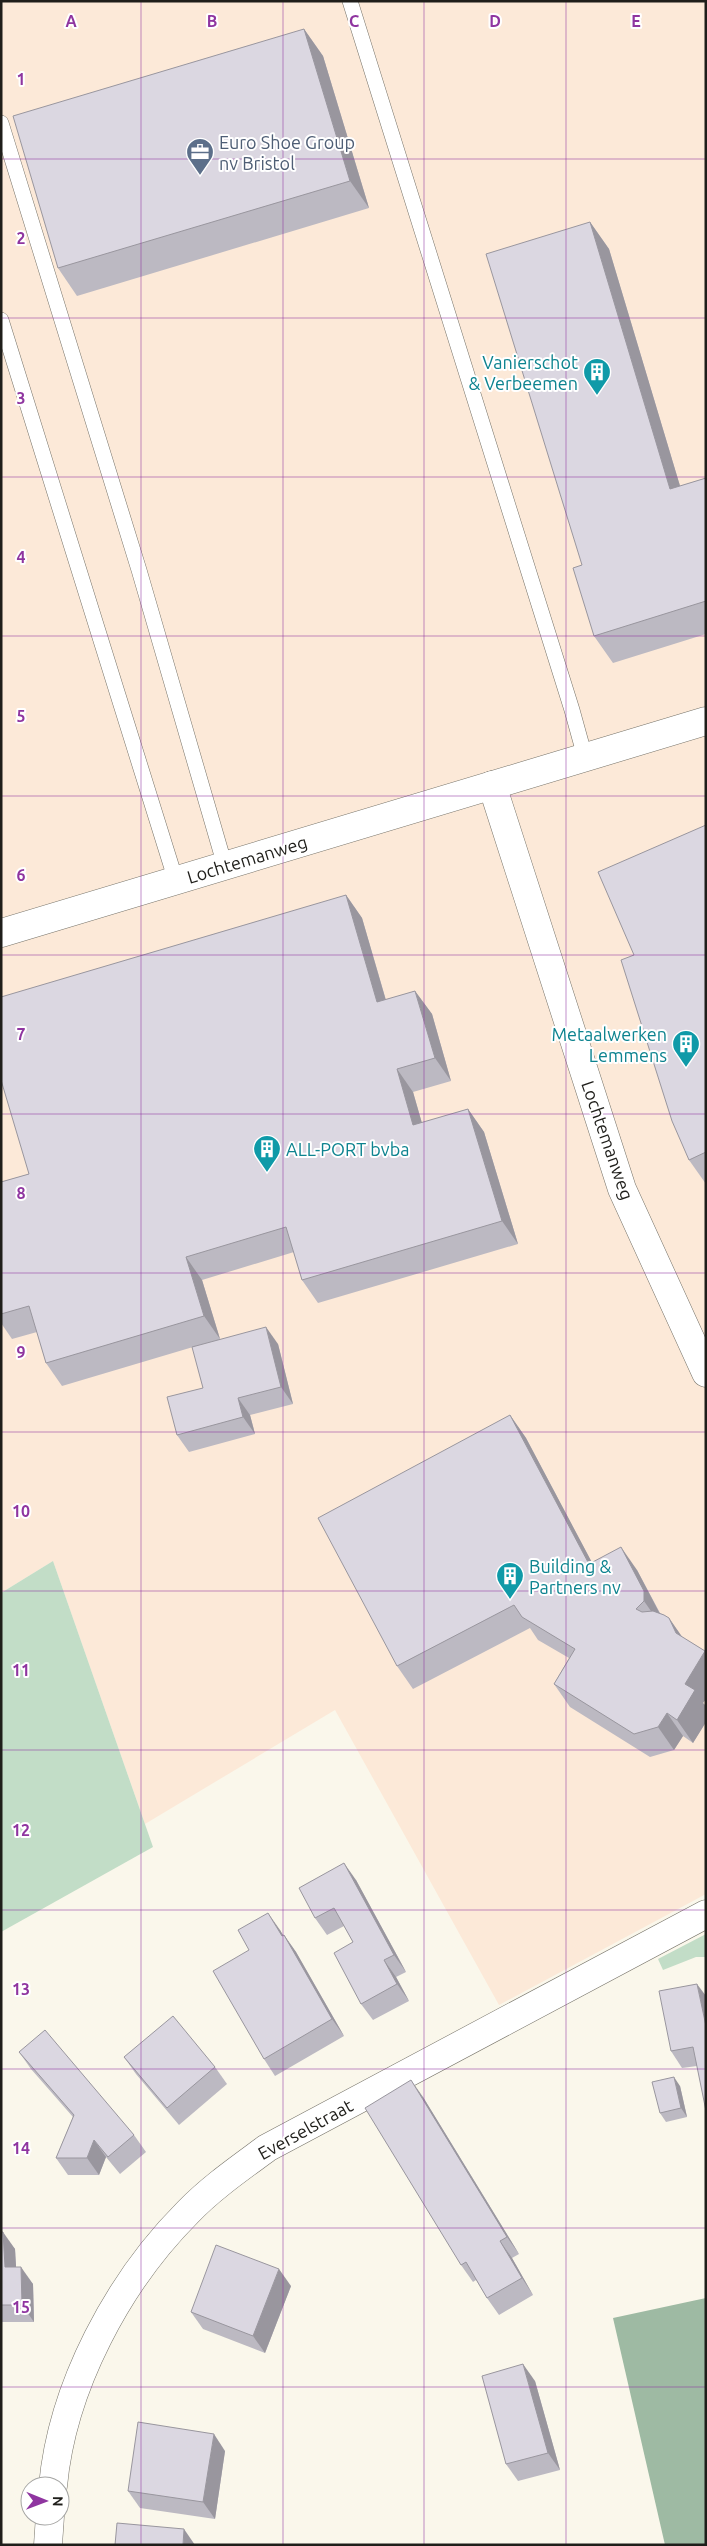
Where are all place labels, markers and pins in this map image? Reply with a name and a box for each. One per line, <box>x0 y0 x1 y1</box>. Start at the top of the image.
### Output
place label: Euro Shoe Group nv Bristol <box>219 132 355 173</box>
office icon: Euro Shoe Group nv Bristol <box>185 137 215 176</box>
place label: Vanierschot & Verbeemen <box>468 352 578 393</box>
building icon: Vanierschot & Verbeemen <box>582 357 612 396</box>
place label: Metaalwerken Lemmens <box>551 1024 667 1065</box>
building icon: Metaalwerken Lemmens <box>671 1029 701 1068</box>
building icon: ALL-PORT bvba <box>252 1134 282 1173</box>
place label: ALL-PORT bvba <box>286 1139 409 1159</box>
place label: Building & Partners nv <box>529 1556 621 1597</box>
building icon: Building & Partners nv <box>495 1561 525 1600</box>

